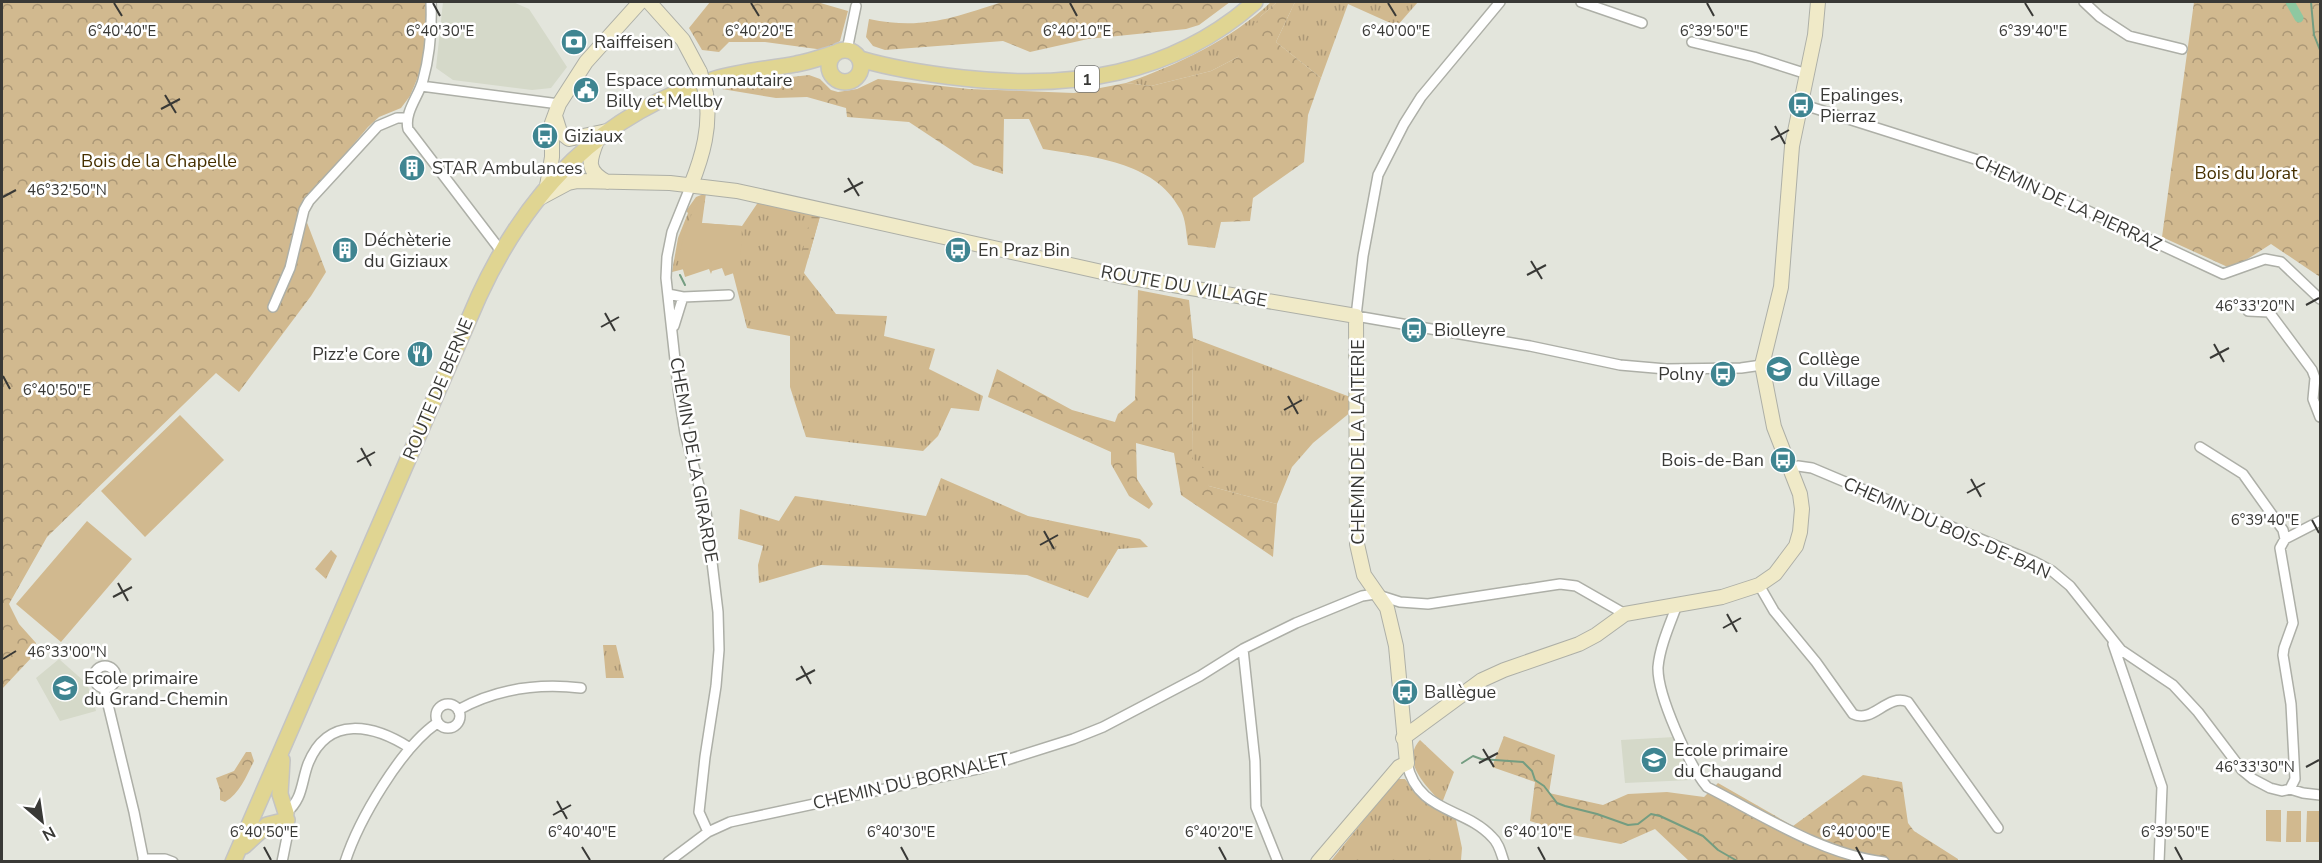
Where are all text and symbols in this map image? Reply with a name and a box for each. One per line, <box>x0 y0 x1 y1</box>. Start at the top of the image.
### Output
text: 6°40'40"E <box>88 21 156 41</box>
text: 6°40'30"E <box>406 21 474 41</box>
text: 6°40'20"E <box>725 21 793 41</box>
text: 6°40'10"E <box>1043 21 1111 41</box>
text: 6°40'00"E <box>1362 21 1430 41</box>
text: 6°39'50"E <box>1680 21 1748 41</box>
text: 6°39'40"E <box>1999 21 2067 41</box>
bank icon: Raiffeisen <box>559 27 589 57</box>
place label: Raiffeisen <box>594 30 673 54</box>
road number: 1 <box>1075 66 1099 92</box>
place label: Espace communautaire Billy et Mellby <box>606 68 792 113</box>
public building icon: Espace communautaire Billy et Mellby <box>571 75 601 105</box>
place label: Epalinges, Pierraz <box>1820 83 1903 128</box>
bus stop icon: Epalinges, Pierraz <box>1786 90 1816 120</box>
bus stop icon: Giziaux <box>530 121 560 151</box>
place label: Giziaux <box>564 124 623 148</box>
park label: Bois de la Chapelle <box>81 149 237 173</box>
street label: CHEMIN DE LA PIERRAZ <box>1971 149 2166 257</box>
building icon: STAR Ambulances <box>397 153 427 183</box>
place label: STAR Ambulances <box>432 156 583 180</box>
park label: Bois du Jorat <box>2195 161 2298 185</box>
text: 46°32'50"N <box>27 180 107 200</box>
place label: Déchèterie du Giziaux <box>364 228 451 273</box>
building icon: Déchèterie du Giziaux <box>330 235 360 265</box>
bus stop icon: En Praz Bin <box>943 235 973 265</box>
place label: En Praz Bin <box>978 238 1070 262</box>
street label: ROUTE DU VILLAGE <box>1099 260 1269 312</box>
text: 46°33'20"N <box>2215 296 2295 316</box>
street label: ROUTE DE BERNE <box>397 314 479 464</box>
bus stop icon: Biolleyre <box>1399 315 1429 345</box>
place label: Biolleyre <box>1434 318 1506 342</box>
restaurant icon: Pizz'e Core <box>405 339 435 369</box>
street label: CHEMIN DE LA LAITERIE <box>1346 339 1370 545</box>
place label: Pizz'e Core <box>312 342 400 366</box>
place label: Collège du Village <box>1798 347 1880 392</box>
school or university icon: Collège du Village <box>1764 354 1794 384</box>
street label: CHEMIN DE LA GIRARDE <box>664 355 724 565</box>
bus stop icon: Polny <box>1708 359 1738 389</box>
place label: Polny <box>1658 362 1705 386</box>
text: 6°40'50"E <box>23 380 91 400</box>
bus stop icon: Bois-de-Ban <box>1768 445 1798 475</box>
place label: Bois-de-Ban <box>1661 448 1764 472</box>
street label: CHEMIN DU BOIS-DE-BAN <box>1840 471 2054 585</box>
text: 6°39'40"E <box>2231 510 2299 530</box>
text: 46°33'00"N <box>27 642 107 662</box>
place label: Ecole primaire du Grand-Chemin <box>84 666 228 711</box>
school or university icon: Ecole primaire du Grand-Chemin <box>50 673 80 703</box>
bus stop icon: Ballègue <box>1390 677 1420 707</box>
place label: Ballègue <box>1424 680 1496 704</box>
place label: Ecole primaire du Chaugand <box>1674 738 1788 783</box>
school or university icon: Ecole primaire du Chaugand <box>1639 745 1669 775</box>
street label: CHEMIN DU BORNALET <box>811 747 1012 815</box>
text: 46°33'30"N <box>2215 757 2295 777</box>
north arrow <box>12 791 72 851</box>
text: N <box>38 821 59 846</box>
text: 6°40'50"E <box>230 822 298 842</box>
text: 6°40'40"E <box>548 822 616 842</box>
text: 6°40'30"E <box>867 822 935 842</box>
text: 6°40'20"E <box>1185 822 1253 842</box>
text: 6°40'10"E <box>1504 822 1572 842</box>
text: 6°40'00"E <box>1822 822 1890 842</box>
text: 6°39'50"E <box>2141 822 2209 842</box>

